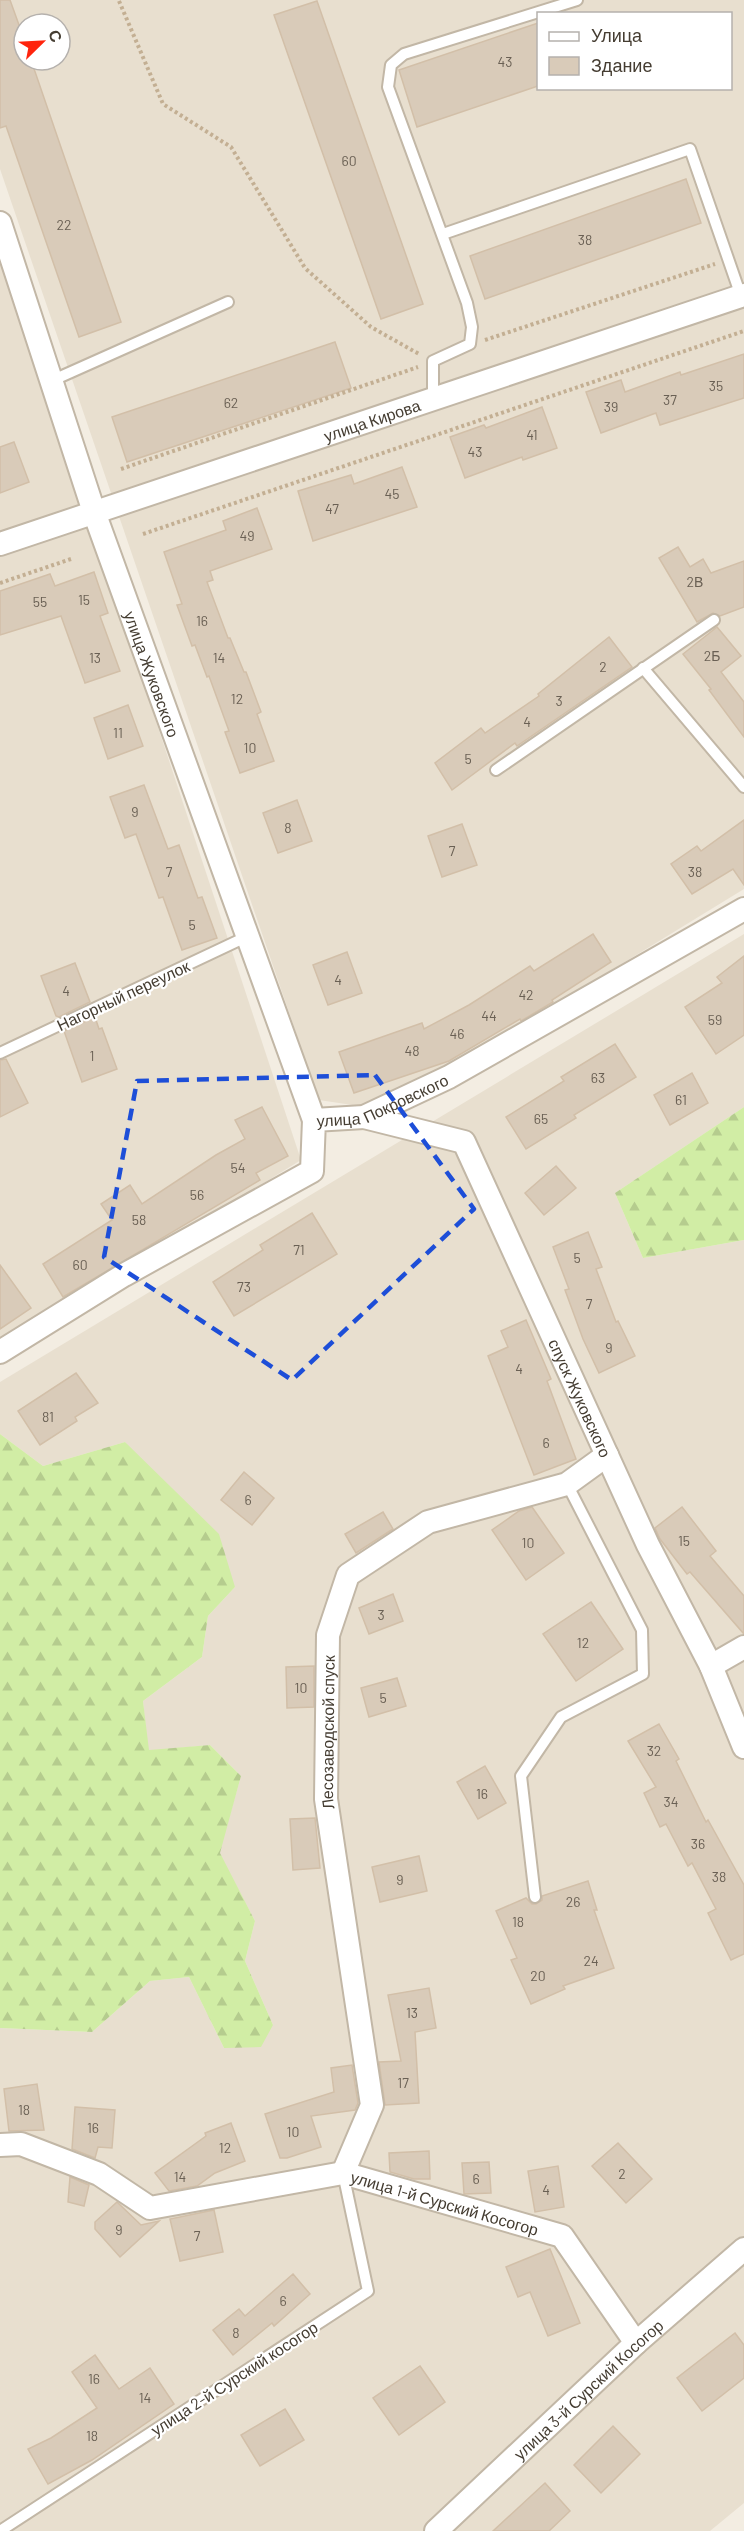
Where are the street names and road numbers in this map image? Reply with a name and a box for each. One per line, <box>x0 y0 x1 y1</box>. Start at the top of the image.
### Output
street label: улица Кирова <box>321 395 423 445</box>
street label: улица Жуковского <box>121 608 184 740</box>
street label: Нагорный переулок <box>54 955 193 1034</box>
street label: улица Покровского <box>316 1069 451 1129</box>
street label: спуск Жуковского <box>545 1335 616 1460</box>
street label: Лесозаводской спуск <box>316 1654 337 1811</box>
street label: улица 1-й Сурский Косогор <box>349 2166 541 2238</box>
street label: улица 3-й Сурский Косогор <box>509 2315 666 2463</box>
street label: улица 2-й Сурский косогор <box>147 2317 321 2439</box>

